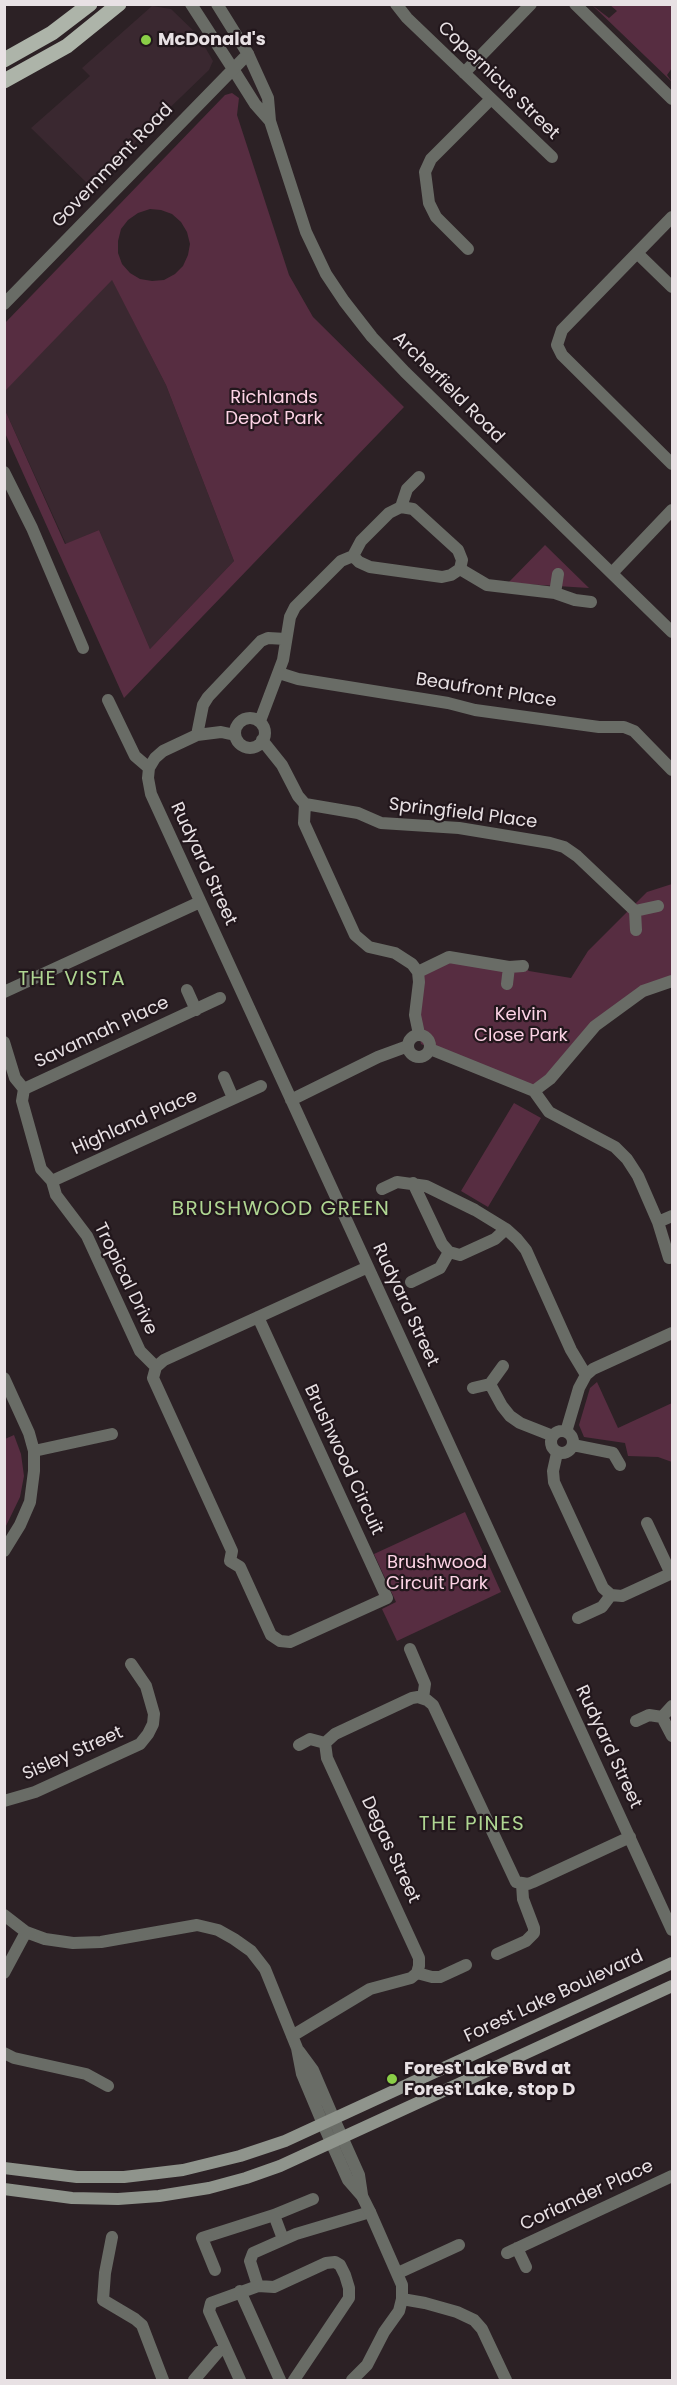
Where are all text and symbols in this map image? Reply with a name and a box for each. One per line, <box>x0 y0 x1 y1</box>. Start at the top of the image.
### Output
street label: Copernicus Street <box>433 17 563 145</box>
place label: McDonald's <box>158 29 266 51</box>
marker: McDonald's <box>139 33 153 47</box>
street label: Government Road <box>48 99 178 233</box>
street label: Archerfield Road <box>388 328 508 448</box>
park label: Richlands Depot Park <box>225 387 323 430</box>
street label: Beaufront Place <box>414 669 558 713</box>
street label: Springfield Place <box>387 794 539 834</box>
street label: Rudyard Street <box>165 799 241 929</box>
district label: THE VISTA <box>18 968 126 992</box>
street label: Savannah Place <box>31 992 173 1074</box>
park label: Kelvin Close Park <box>474 1004 568 1046</box>
street label: Highland Place <box>69 1086 201 1160</box>
district label: BRUSHWOOD GREEN <box>172 1198 390 1222</box>
street label: Tropical Drive <box>89 1219 161 1339</box>
street label: Rudyard Street <box>367 1240 443 1370</box>
street label: Brushwood Circuit <box>299 1381 387 1539</box>
park label: Brushwood Circuit Park <box>386 1552 488 1594</box>
street label: Rudyard Street <box>570 1682 646 1812</box>
street label: Sisley Street <box>19 1722 127 1786</box>
street label: Degas Street <box>356 1793 424 1907</box>
district label: THE PINES <box>419 1813 525 1837</box>
street label: Forest Lake Boulevard <box>461 1946 647 2048</box>
place label: Forest Lake Bvd at Forest Lake, stop D <box>404 2058 575 2100</box>
marker: Forest Lake Bvd at Forest Lake, stop D <box>385 2072 399 2086</box>
street label: Coriander Place <box>517 2156 657 2236</box>

